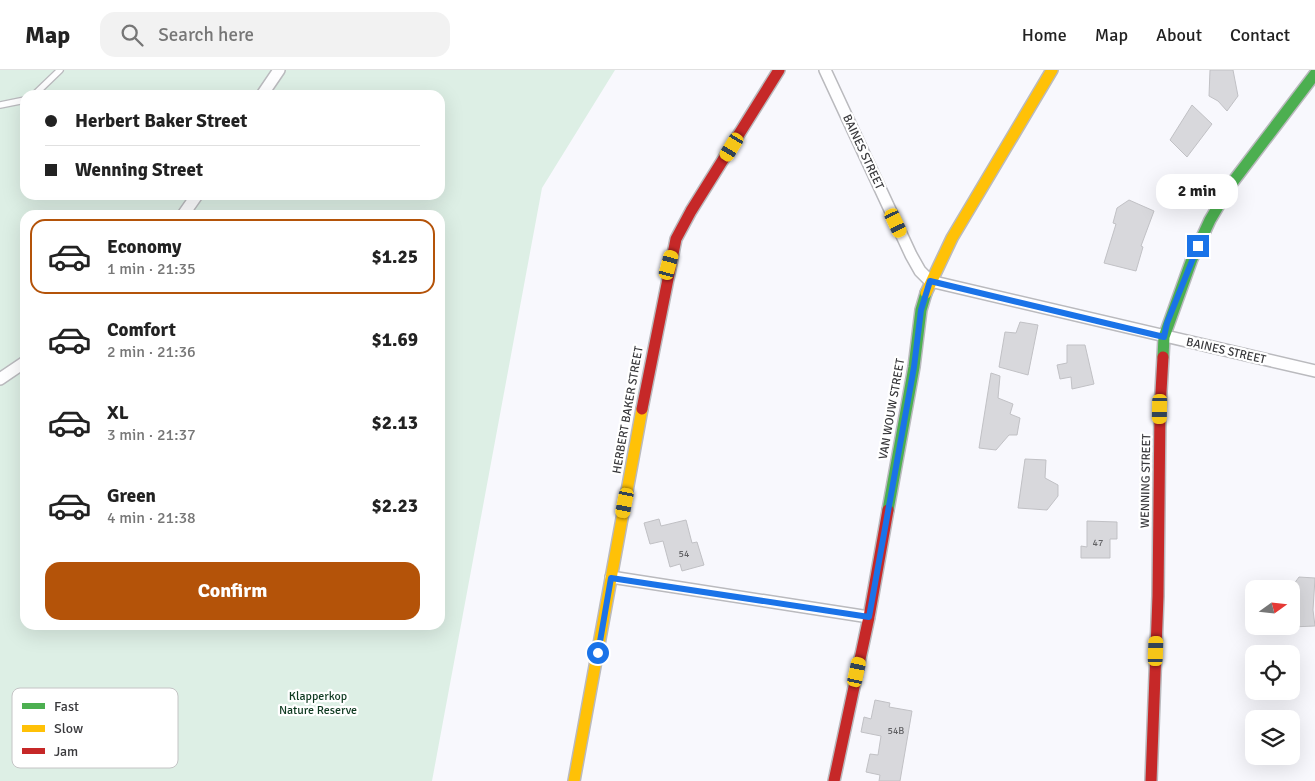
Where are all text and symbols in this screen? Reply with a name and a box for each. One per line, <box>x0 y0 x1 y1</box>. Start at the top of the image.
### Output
search box <box>100 12 450 57</box>
text: Map <box>25 20 70 50</box>
icon: search <box>118 21 146 49</box>
text: Search here <box>158 23 254 47</box>
text: Home <box>1022 24 1067 46</box>
text: Map <box>1095 24 1128 46</box>
text: About <box>1156 24 1202 46</box>
text: Contact <box>1230 24 1290 46</box>
text: Herbert Baker Street <box>75 109 247 133</box>
street label: BAINES STREET <box>839 112 887 192</box>
car <box>717 130 746 164</box>
text: Wenning Street <box>75 158 203 182</box>
callout: 2 min <box>1157 174 1239 208</box>
text: 2 min <box>1178 181 1216 201</box>
car <box>882 206 909 240</box>
icon: car <box>47 234 92 279</box>
text: Economy <box>107 235 181 259</box>
route end <box>1187 235 1209 257</box>
text: $1.25 <box>372 245 418 269</box>
car <box>657 249 680 281</box>
text: 1 min · 21:35 <box>107 259 196 279</box>
icon: car <box>47 317 92 362</box>
text: Comfort <box>107 318 176 342</box>
text: $1.69 <box>372 328 418 352</box>
street label: BAINES STREET <box>1185 335 1267 367</box>
text: 2 min · 21:36 <box>107 342 196 362</box>
street label: HERBERT BAKER STREET <box>609 345 647 475</box>
street label: VAN WOUW STREET <box>876 357 908 461</box>
car <box>1152 394 1167 424</box>
icon: car <box>47 400 92 445</box>
text: XL <box>107 401 129 425</box>
text: $2.13 <box>372 411 418 435</box>
text: 3 min · 21:37 <box>107 425 196 445</box>
street label: WENNING STREET <box>1138 434 1154 528</box>
icon: car <box>47 483 92 528</box>
text: Green <box>107 484 156 508</box>
car <box>614 487 635 519</box>
text: $2.23 <box>372 494 418 518</box>
text: 4 min · 21:38 <box>107 508 196 528</box>
house number: 47 <box>1093 537 1103 549</box>
house number: 54 <box>679 548 690 560</box>
button: Confirm <box>45 562 420 620</box>
north arrow <box>1245 580 1300 635</box>
map controls <box>1245 580 1300 765</box>
car <box>1147 636 1164 666</box>
route start <box>587 642 609 664</box>
button: locate <box>1245 645 1300 700</box>
car <box>846 656 867 688</box>
legend <box>12 688 178 768</box>
park label: Klapperkop Nature Reserve <box>279 689 357 718</box>
text: Fast <box>54 698 79 715</box>
button: layers <box>1245 710 1300 765</box>
text: Slow <box>54 720 83 737</box>
house number: 54B <box>888 725 904 737</box>
text: Jam <box>54 743 78 760</box>

